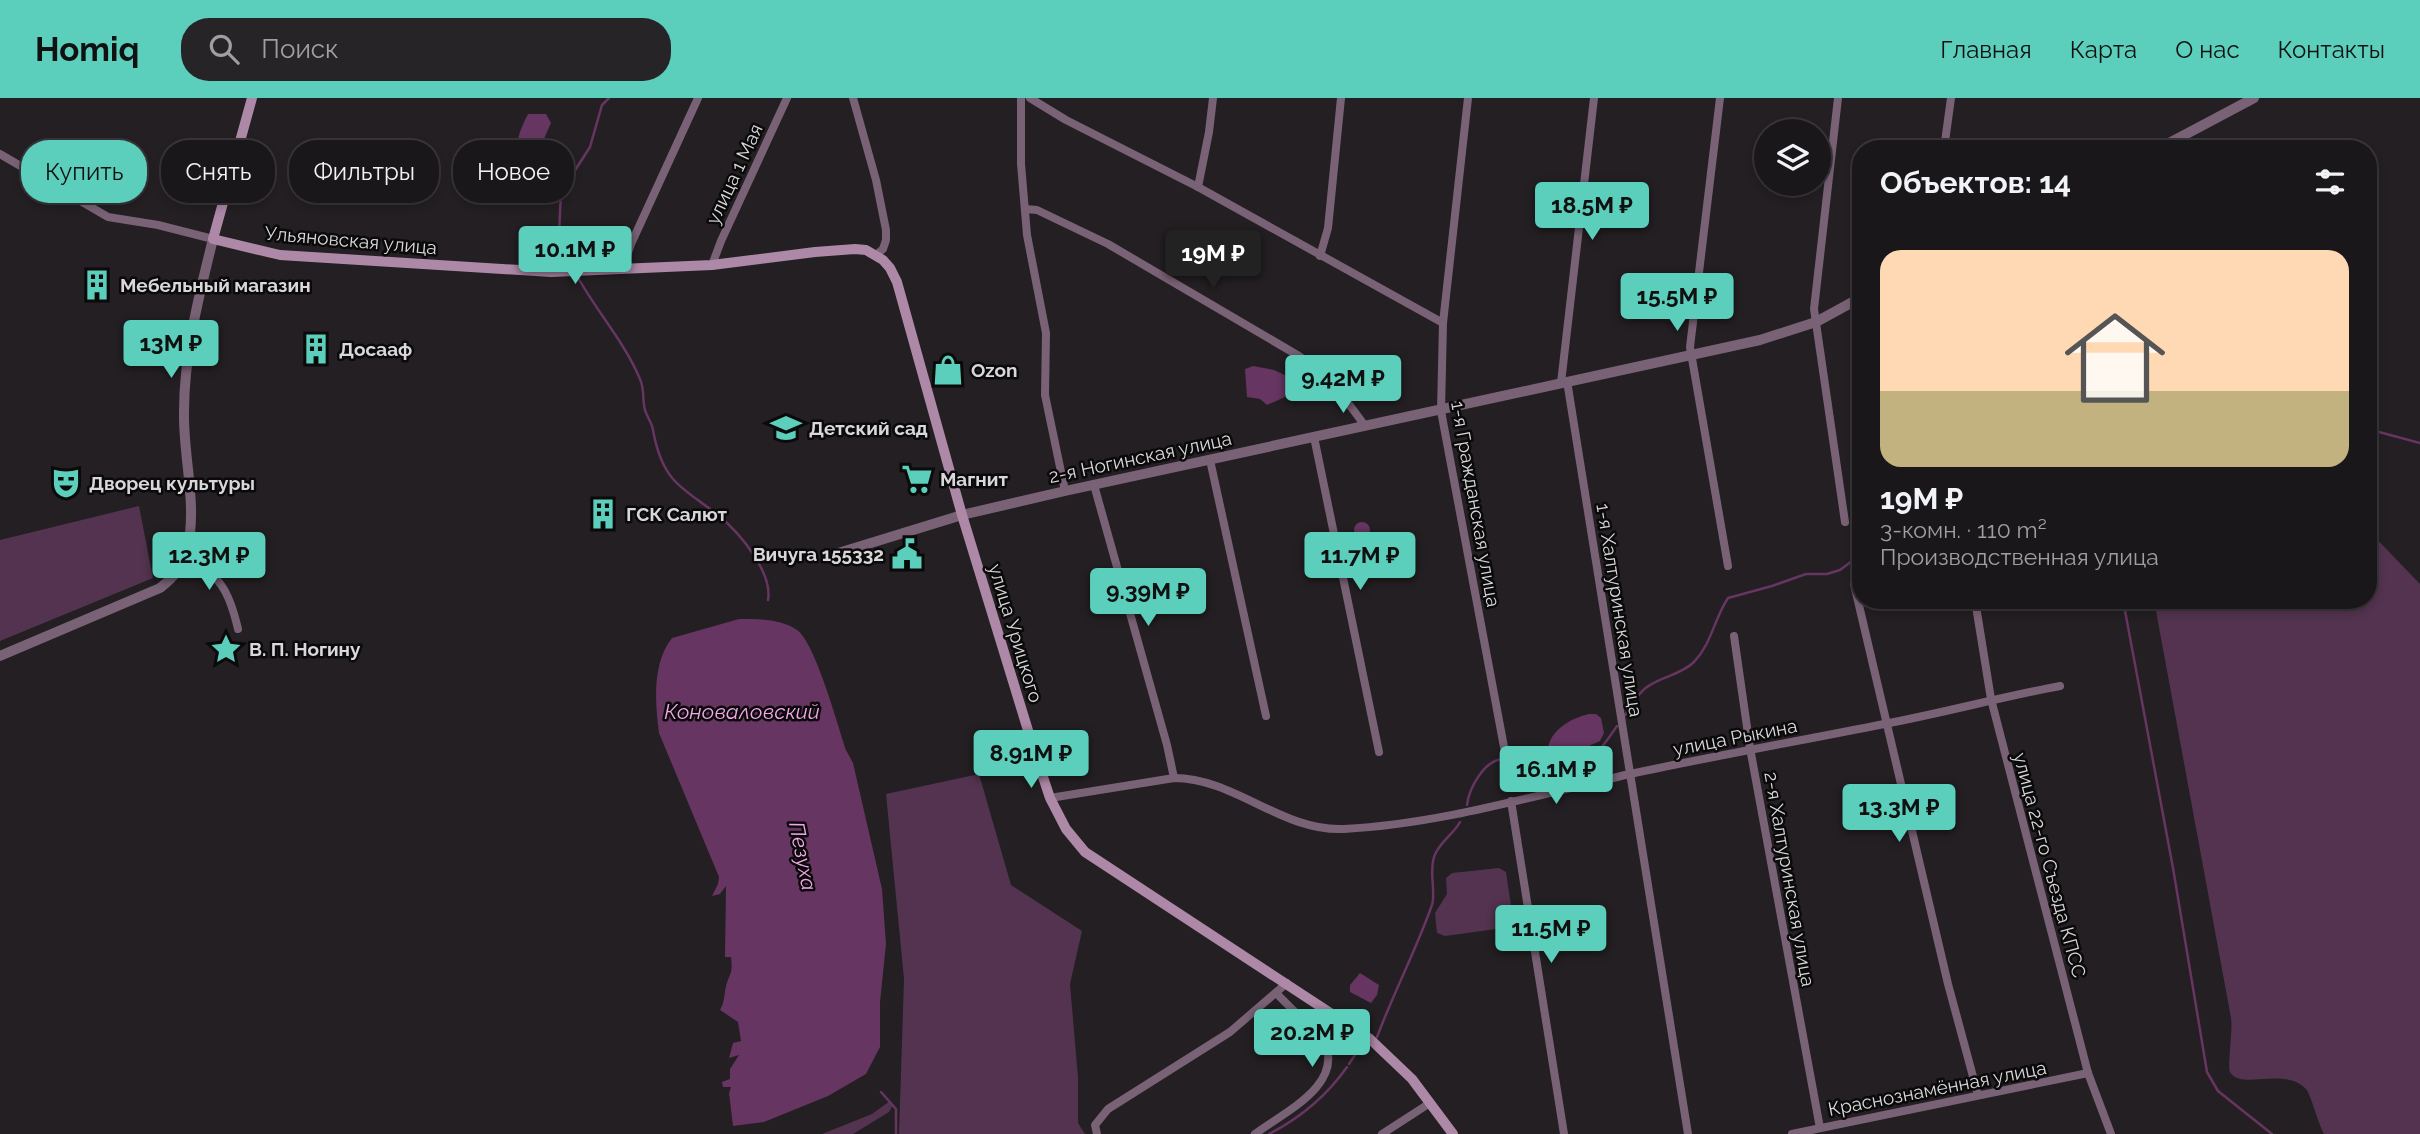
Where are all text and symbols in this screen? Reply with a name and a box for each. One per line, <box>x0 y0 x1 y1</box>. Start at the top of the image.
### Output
search box <box>181 18 671 81</box>
text: Homiq <box>35 30 139 69</box>
icon: search <box>205 30 243 68</box>
text: Поиск <box>261 34 339 64</box>
text: Главная <box>1940 35 2032 64</box>
text: Карта <box>2070 35 2137 64</box>
text: О нас <box>2175 35 2240 64</box>
text: Контакты <box>2278 35 2385 64</box>
map controls <box>1754 119 1831 196</box>
button: layers <box>1754 119 1831 196</box>
street label: улица 1 Мая <box>701 120 767 228</box>
chip: Купить <box>21 140 147 203</box>
chip: Снять <box>161 140 275 203</box>
chip: Фильтры <box>289 140 439 203</box>
chip: Новое <box>453 140 574 203</box>
icon: filters <box>2311 163 2349 201</box>
text: Объектов: 14 <box>1880 165 2071 200</box>
pin: 18.5M ₽ <box>1527 183 1657 242</box>
text: 18.5M ₽ <box>1551 191 1633 218</box>
street label: Ульяновская улица <box>264 222 438 258</box>
pin: 10.1M ₽ <box>510 226 640 286</box>
pin: 19M ₽ <box>1164 230 1262 290</box>
text: 10.1M ₽ <box>535 235 615 262</box>
text: 19M ₽ <box>1181 239 1245 266</box>
building icon: Мебельный магазин <box>80 268 114 302</box>
place label: Мебельный магазин <box>120 274 311 296</box>
pin: 15.5M ₽ <box>1612 274 1742 333</box>
text: 15.5M ₽ <box>1637 282 1717 309</box>
icon: home <box>2052 295 2178 421</box>
pin: 13M ₽ <box>122 320 220 380</box>
text: 13M ₽ <box>140 329 202 356</box>
building icon: Досааф <box>299 332 333 366</box>
place label: Досааф <box>339 338 412 360</box>
shop icon: Ozon <box>931 353 965 387</box>
pin: 9.42M ₽ <box>1278 356 1408 415</box>
place label: Ozon <box>971 359 1018 381</box>
text: 9.42M ₽ <box>1301 364 1385 391</box>
street label: 1-я Гражданская улица <box>1447 399 1505 609</box>
school or university icon: Детский сад <box>769 411 803 445</box>
place label: Детский сад <box>809 417 928 439</box>
street label: 2-я Ногинская улица <box>1047 427 1233 487</box>
supermarket icon: Магнит <box>900 462 934 496</box>
theatre icon: Дворец культуры <box>49 466 83 500</box>
place label: Магнит <box>940 468 1008 490</box>
place label: Дворец культуры <box>89 472 255 494</box>
text: 19M ₽ <box>1880 481 1963 516</box>
building icon: ГСК Салют <box>586 497 620 531</box>
street label: 1-я Халтуринская улица <box>1592 502 1648 718</box>
place label: ГСК Салют <box>626 503 728 525</box>
text: 3-комн. · 110 m² <box>1880 516 2047 543</box>
pin: 12.3M ₽ <box>144 532 274 592</box>
pin: 11.7M ₽ <box>1295 532 1425 592</box>
public building icon: Вичуга 155332 <box>890 537 924 571</box>
text: 12.3M ₽ <box>168 541 250 568</box>
text: 11.7M ₽ <box>1320 541 1400 568</box>
place label: Вичуга 155332 <box>753 543 884 565</box>
text: Производственная улица <box>1880 543 2159 570</box>
street label: улица Урицкого <box>984 561 1048 705</box>
pin: 9.39M ₽ <box>1083 568 1213 628</box>
text: 9.39M ₽ <box>1106 577 1190 604</box>
place icon: В. П. Ногину <box>209 632 243 666</box>
place label: В. П. Ногину <box>249 638 361 660</box>
water label: Коноваловский <box>664 699 820 724</box>
street label: улица Рыкина <box>1671 714 1799 760</box>
pin: 8.91M ₽ <box>966 730 1096 790</box>
text: 8.91M ₽ <box>990 739 1072 766</box>
pin: 16.1M ₽ <box>1491 746 1621 806</box>
street label: улица 22-го Съезда КПСС <box>2009 750 2091 980</box>
text: 16.1M ₽ <box>1516 755 1596 782</box>
street label: 2-я Халтуринская улица <box>1760 770 1820 988</box>
pin: 13.3M ₽ <box>1834 784 1964 844</box>
text: 13.3M ₽ <box>1859 793 1939 820</box>
water label: Пезуха <box>784 819 822 893</box>
pin: 11.5M ₽ <box>1486 906 1616 965</box>
text: 11.5M ₽ <box>1511 914 1591 941</box>
pin: 20.2M ₽ <box>1247 1010 1377 1069</box>
text: 20.2M ₽ <box>1270 1018 1354 1045</box>
street label: Краснознамённая улица <box>1826 1056 2048 1120</box>

